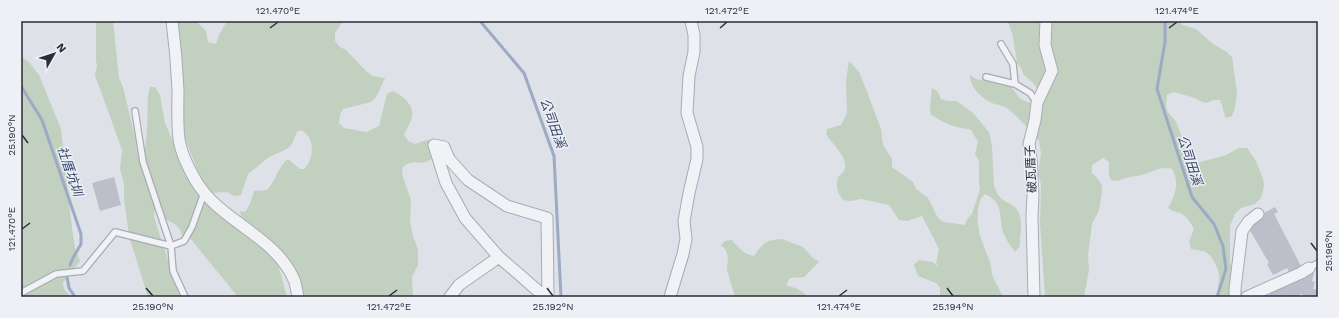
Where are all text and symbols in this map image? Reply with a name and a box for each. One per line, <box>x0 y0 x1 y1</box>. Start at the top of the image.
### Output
text: 121.470°E <box>256 5 300 16</box>
text: 121.472°E <box>705 5 749 16</box>
text: 121.474°E <box>1155 5 1199 16</box>
north arrow <box>34 34 74 74</box>
text: N <box>54 41 69 55</box>
water label: 公司田溪 <box>537 96 570 152</box>
text: 25.190°N <box>6 114 17 156</box>
water label: 公司田溪 <box>1175 133 1206 189</box>
water label: 社厝坑圳 <box>54 144 86 200</box>
street label: 破瓦厝子 <box>1023 145 1039 193</box>
text: 121.470°E <box>6 207 17 251</box>
text: 25.196°N <box>1323 230 1334 272</box>
text: 25.190°N <box>132 301 174 312</box>
text: 121.472°E <box>367 301 411 312</box>
text: 25.192°N <box>533 301 573 312</box>
text: 121.474°E <box>817 301 861 312</box>
text: 25.194°N <box>932 301 974 312</box>

